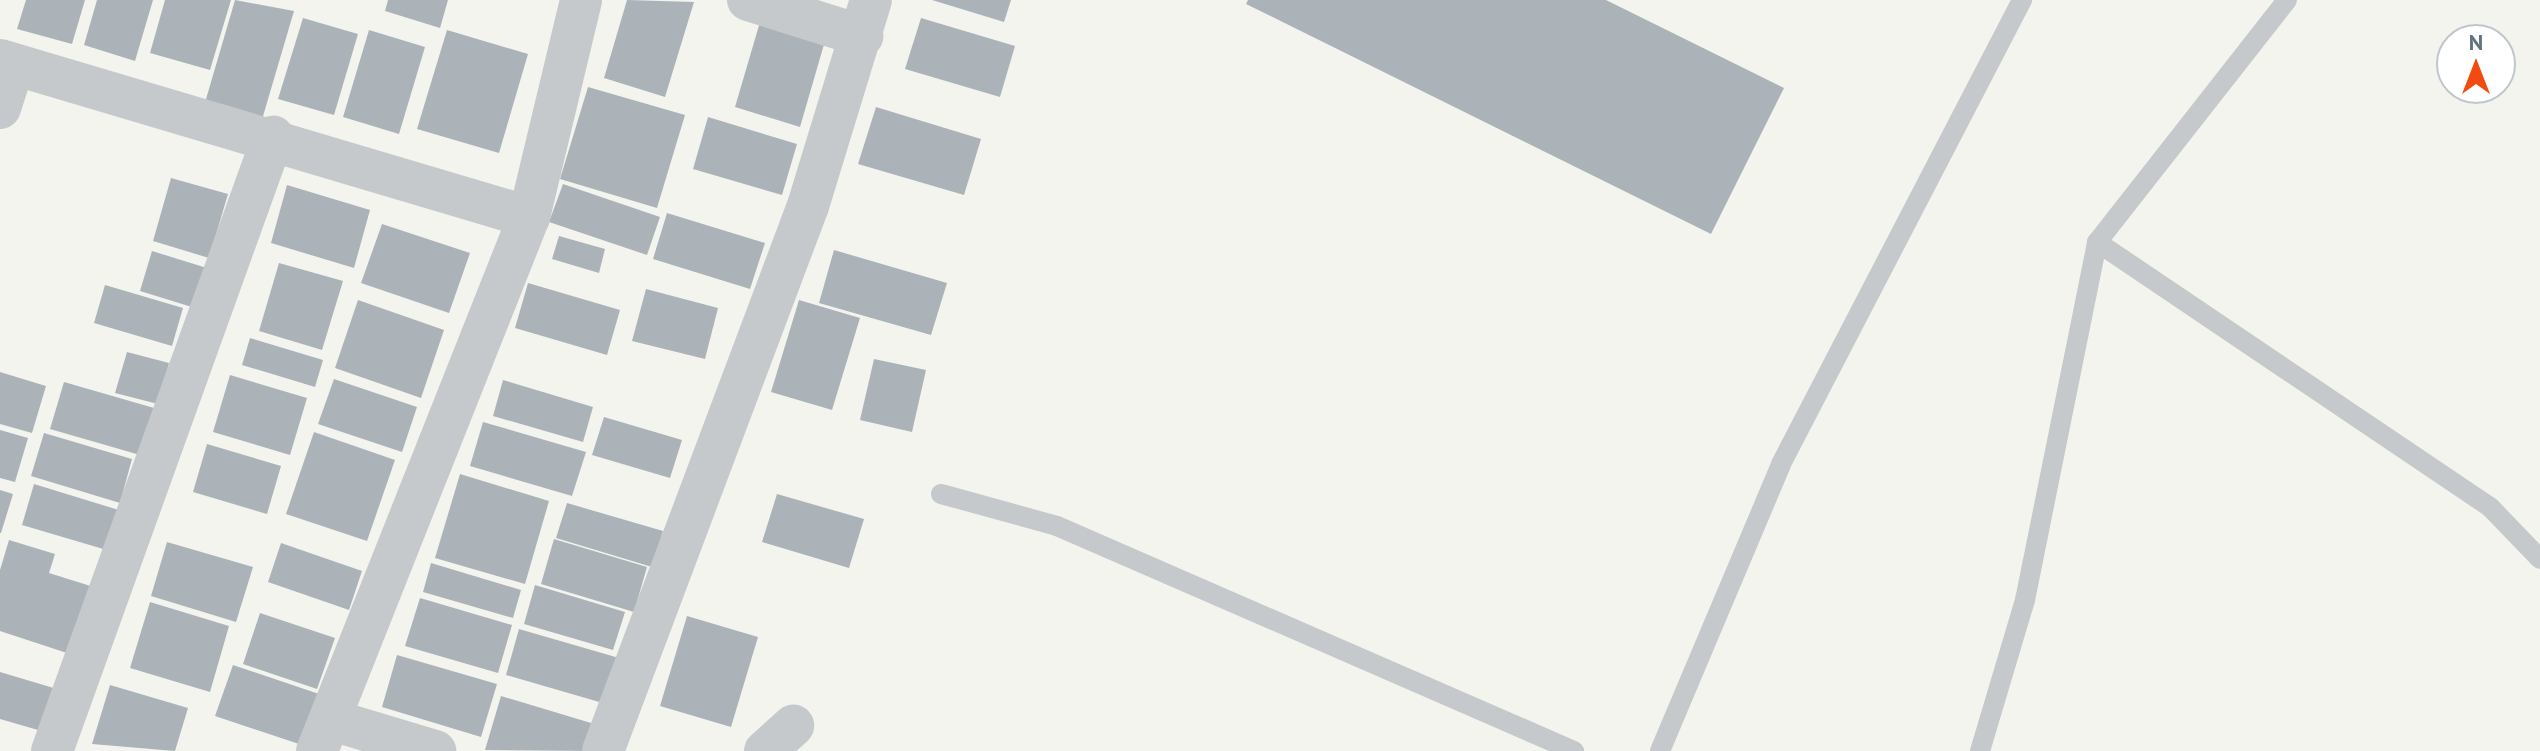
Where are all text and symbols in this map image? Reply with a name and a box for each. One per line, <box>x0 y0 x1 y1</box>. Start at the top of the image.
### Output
north arrow <box>2436 24 2516 104</box>
text: N <box>2469 28 2483 56</box>

